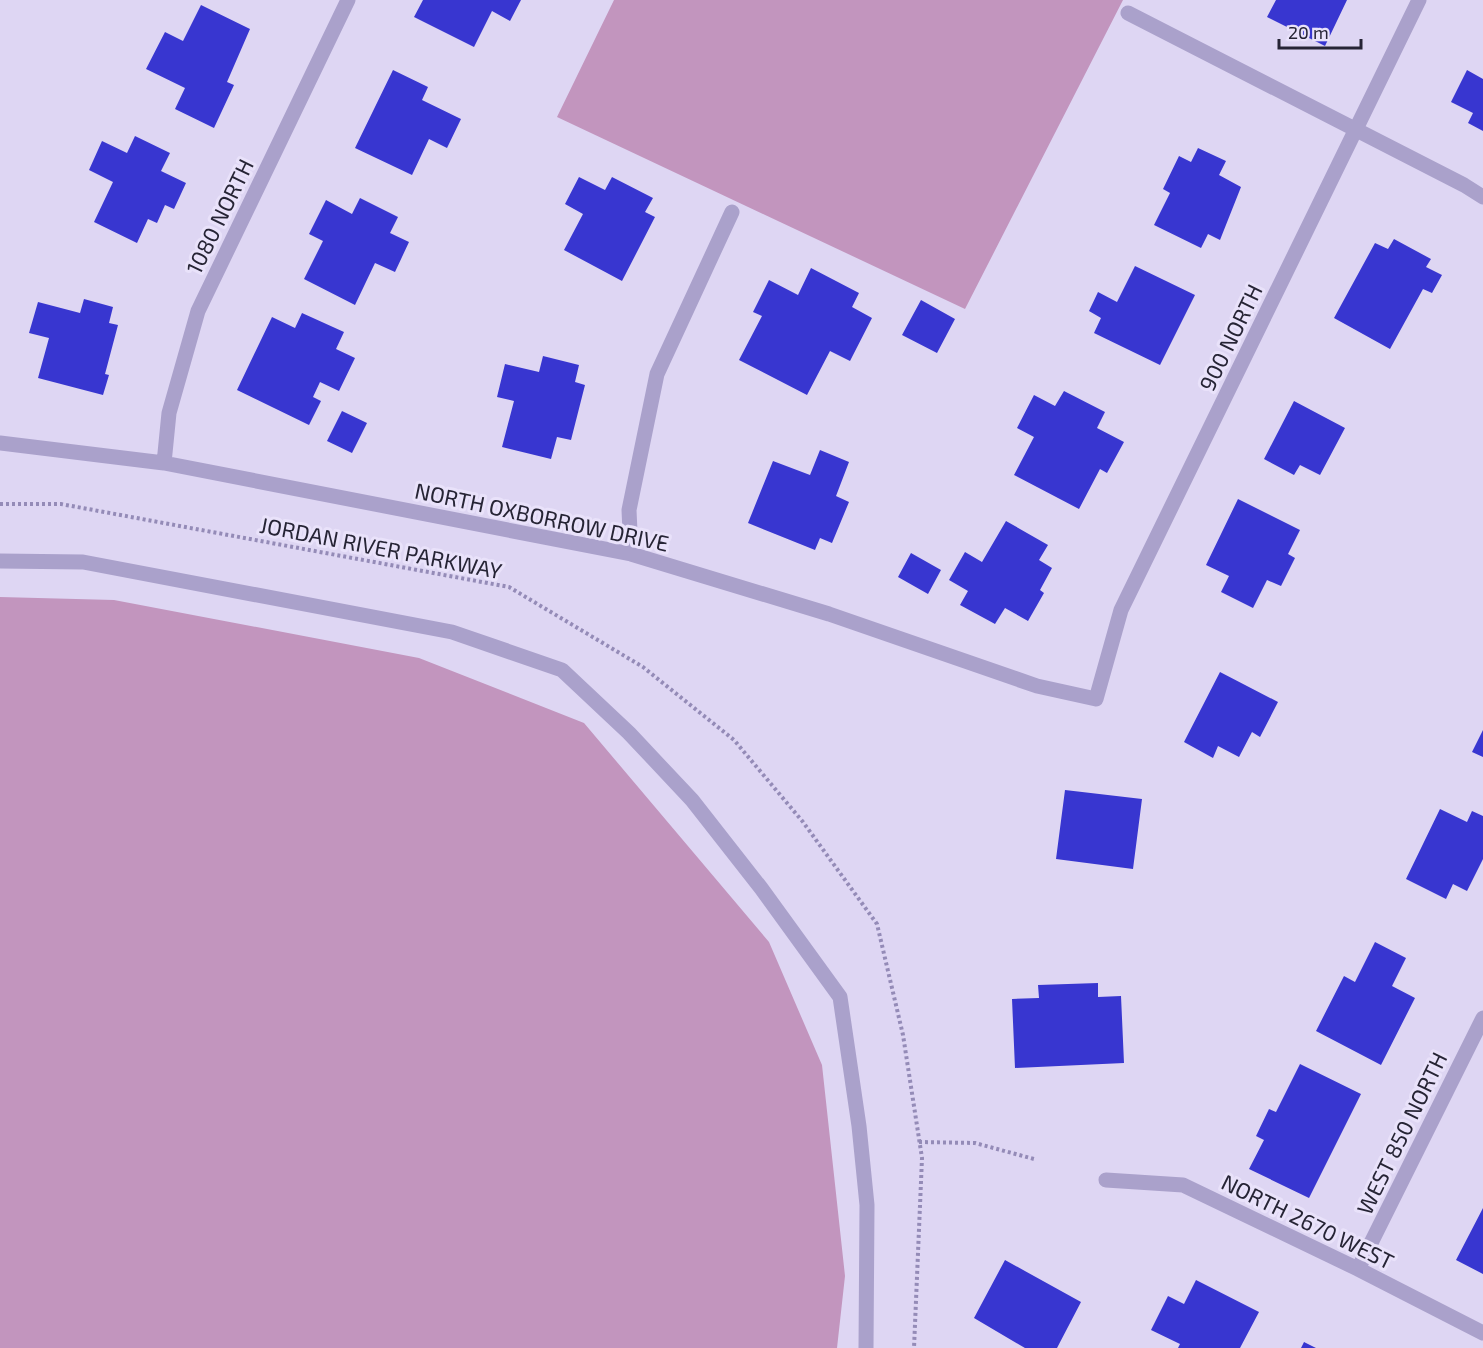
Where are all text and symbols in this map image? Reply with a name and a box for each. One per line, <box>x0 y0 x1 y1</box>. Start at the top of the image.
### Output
scale bar <box>1279 12 1362 50</box>
text: 20 m <box>1288 21 1329 43</box>
street label: 1080 NORTH <box>180 154 258 278</box>
street label: 900 NORTH <box>1193 280 1267 394</box>
street label: NORTH OXBORROW DRIVE <box>413 476 671 556</box>
street label: JORDAN RIVER PARKWAY <box>258 511 505 583</box>
street label: WEST 850 NORTH <box>1351 1048 1451 1218</box>
street label: NORTH 2670 WEST <box>1218 1168 1399 1274</box>

